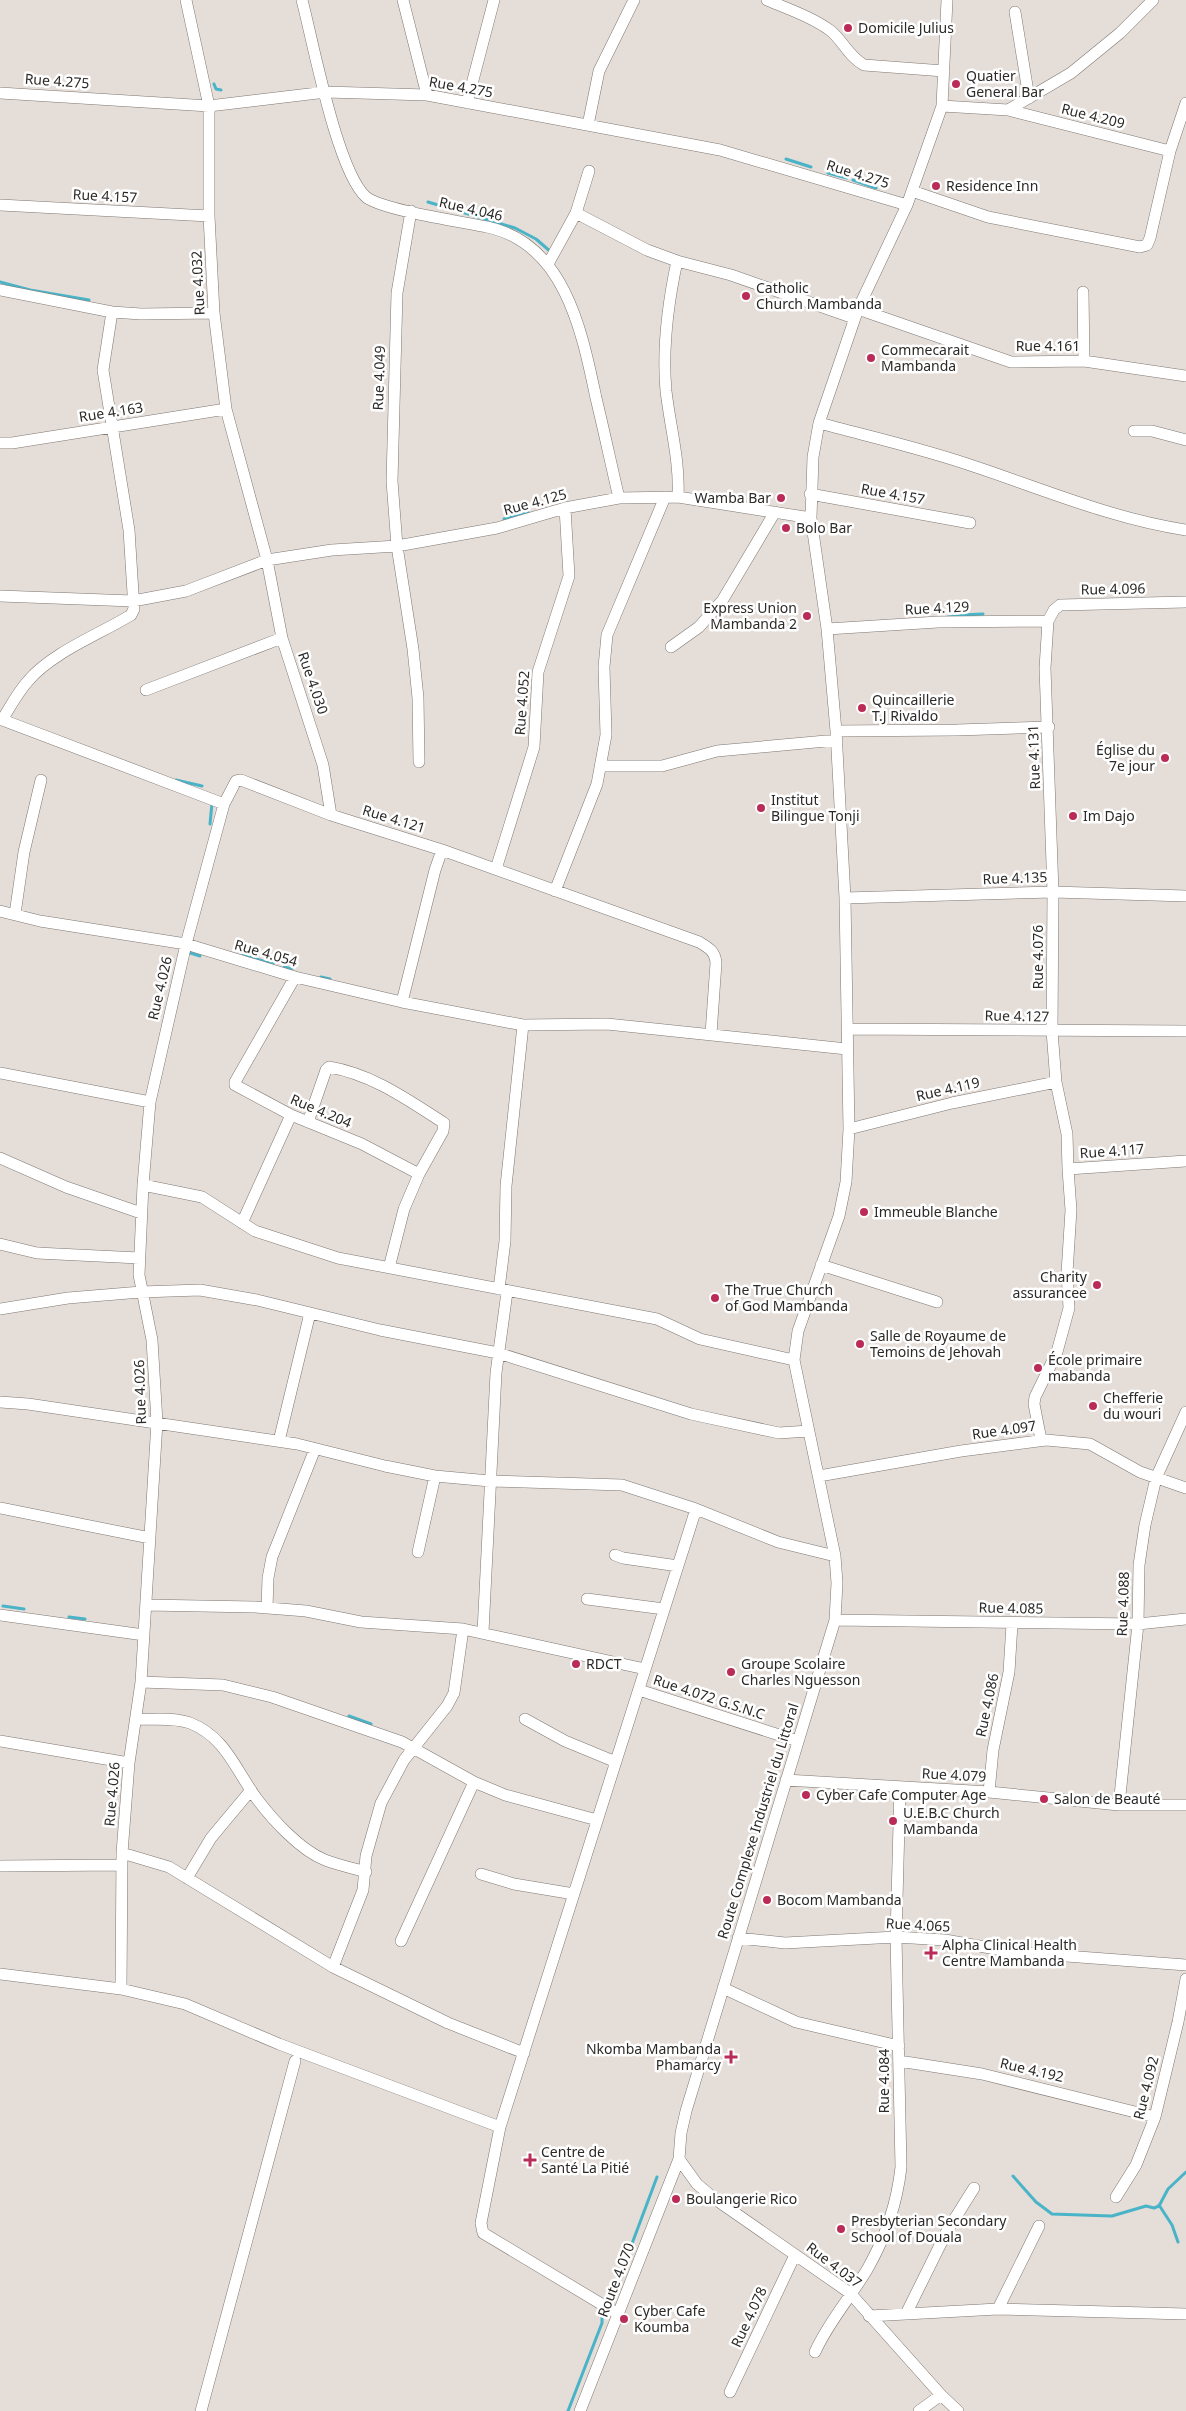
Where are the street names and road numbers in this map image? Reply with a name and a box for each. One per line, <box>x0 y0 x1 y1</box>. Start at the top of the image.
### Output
street label: Rue 4.275 <box>24 69 90 92</box>
street label: Rue 4.275 <box>428 72 495 101</box>
street label: Rue 4.209 <box>1059 98 1127 133</box>
street label: Rue 4.275 <box>824 155 892 192</box>
street label: Rue 4.157 <box>72 184 138 207</box>
street label: Rue 4.046 <box>437 192 505 225</box>
street label: Rue 4.032 <box>186 250 209 316</box>
street label: Rue 4.161 <box>1016 336 1080 355</box>
street label: Rue 4.049 <box>368 345 389 411</box>
street label: Rue 4.163 <box>77 397 144 426</box>
street label: Rue 4.157 <box>860 479 927 508</box>
street label: Rue 4.125 <box>501 484 569 519</box>
street label: Rue 4.096 <box>1080 578 1145 599</box>
street label: Rue 4.129 <box>904 596 970 619</box>
street label: Rue 4.030 <box>294 649 333 717</box>
street label: Rue 4.052 <box>510 670 533 736</box>
street label: Rue 4.131 <box>1023 724 1044 790</box>
street label: Rue 4.121 <box>360 800 428 837</box>
street label: Rue 4.135 <box>982 867 1048 888</box>
street label: Rue 4.076 <box>1028 925 1047 989</box>
street label: Rue 4.054 <box>232 934 300 971</box>
street label: Rue 4.026 <box>143 954 176 1022</box>
street label: Rue 4.127 <box>985 1005 1050 1026</box>
street label: Rue 4.119 <box>914 1072 982 1105</box>
street label: Rue 4.204 <box>288 1089 355 1132</box>
street label: Rue 4.117 <box>1079 1139 1145 1162</box>
street label: Rue 4.026 <box>129 1359 150 1425</box>
street label: Rue 4.097 <box>971 1416 1037 1443</box>
street label: Rue 4.088 <box>1112 1571 1133 1637</box>
street label: Rue 4.085 <box>979 1597 1044 1618</box>
street label: Rue 4.072 G.S.N.C <box>651 1670 768 1724</box>
street label: Rue 4.086 <box>970 1671 1003 1739</box>
street label: Route Complexe Industriel du Littoral <box>713 1701 803 1941</box>
street label: Rue 4.026 <box>99 1761 124 1827</box>
street label: Rue 4.079 <box>921 1763 987 1786</box>
street label: Rue 4.065 <box>885 1913 951 1936</box>
street label: Rue 4.084 <box>874 2049 893 2113</box>
street label: Rue 4.192 <box>998 2053 1066 2086</box>
street label: Rue 4.092 <box>1128 2054 1163 2122</box>
street label: Rue 4.037 <box>803 2238 866 2292</box>
street label: Route 4.070 <box>593 2240 638 2320</box>
street label: Rue 4.078 <box>726 2283 771 2350</box>

